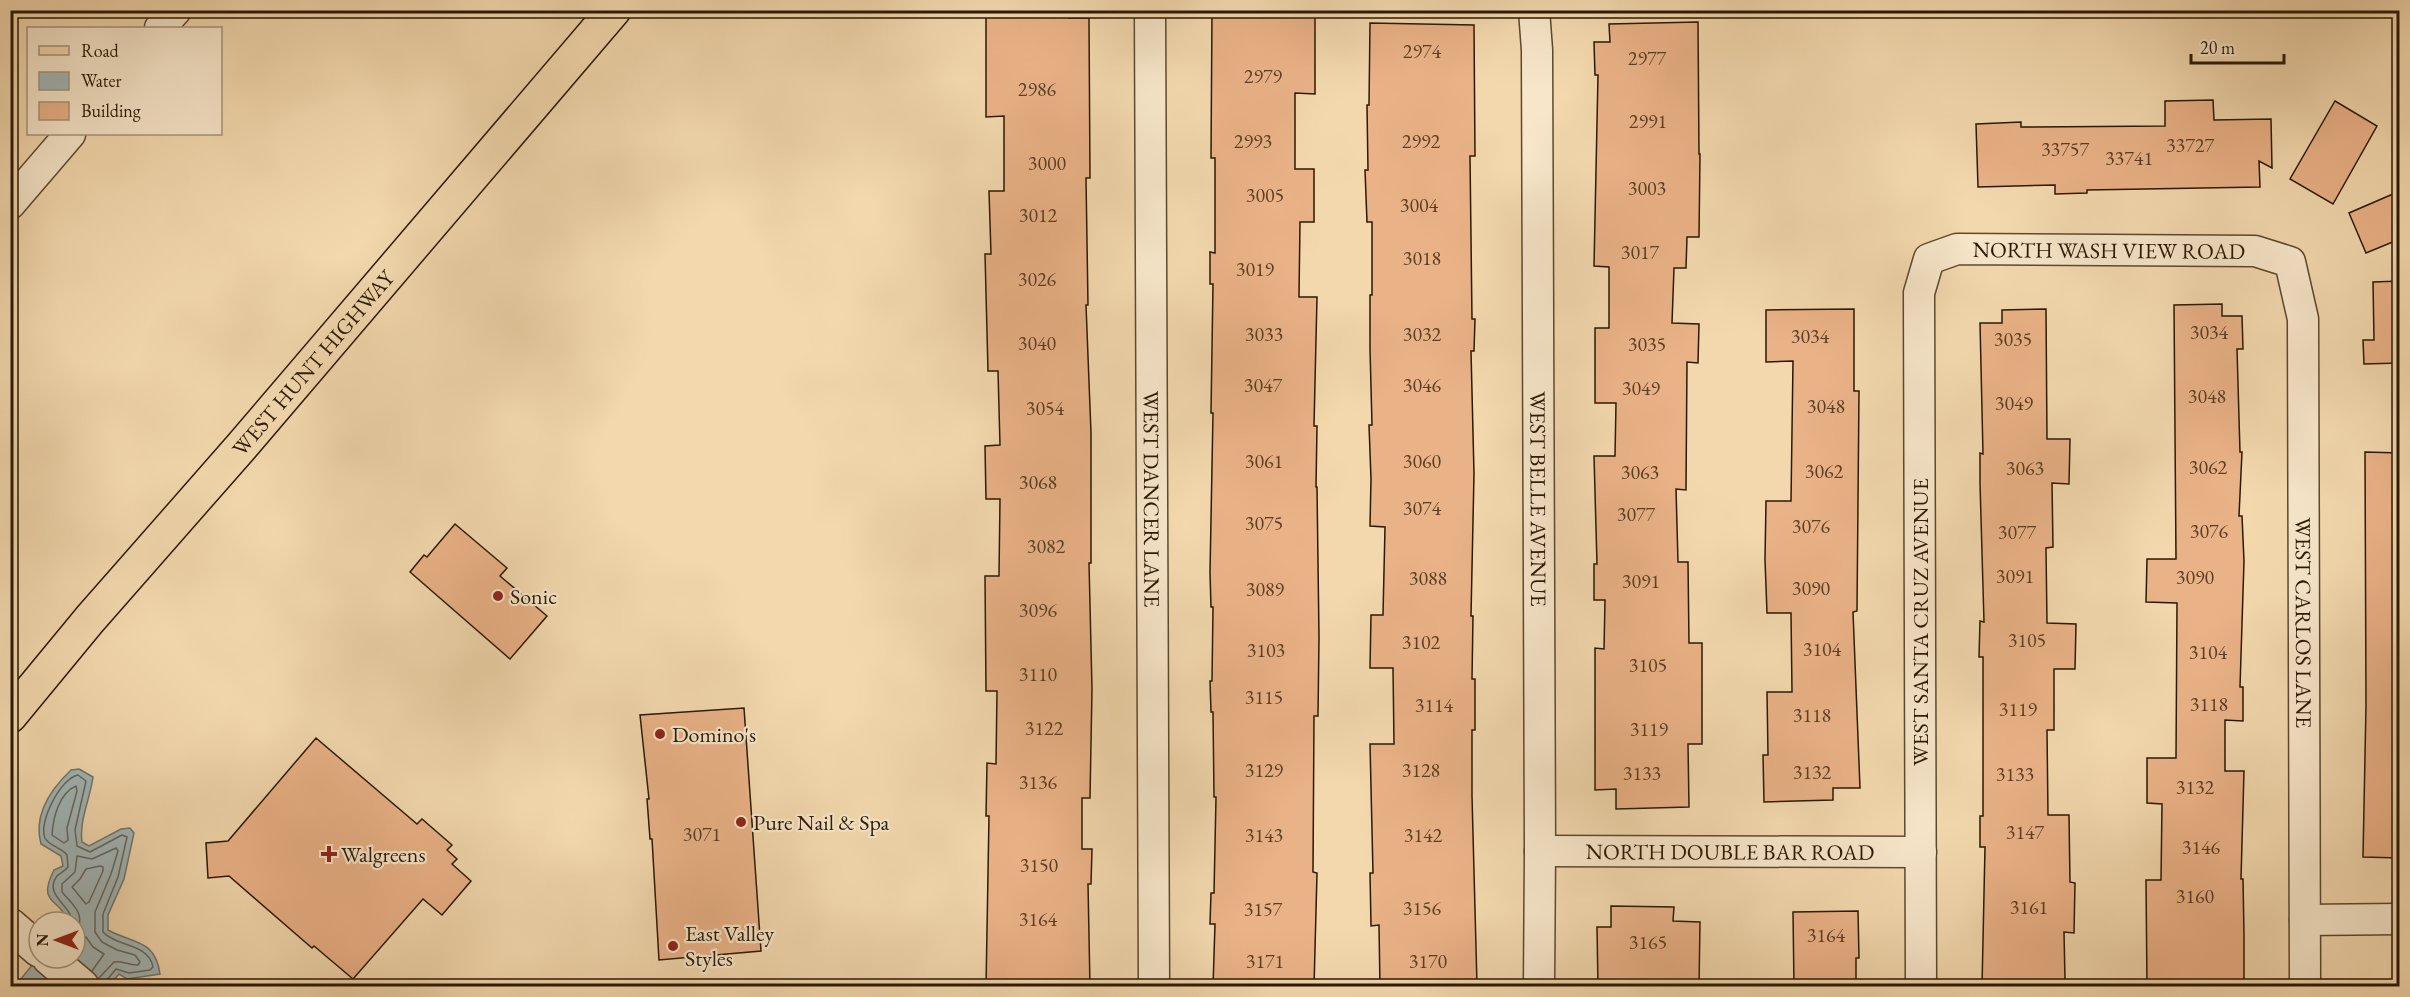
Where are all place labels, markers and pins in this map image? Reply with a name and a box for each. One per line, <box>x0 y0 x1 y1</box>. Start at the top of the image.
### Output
place label: Sonic <box>510 582 557 611</box>
marker: Sonic <box>491 589 505 603</box>
place label: Domino's <box>672 720 756 749</box>
marker: Domino's <box>653 727 667 741</box>
place label: Pure Nail & Spa <box>753 808 890 837</box>
marker: Pure Nail & Spa <box>734 815 748 829</box>
place label: Walgreens <box>341 840 426 869</box>
marker: Walgreens <box>322 847 336 861</box>
place label: East Valley Styles <box>685 919 775 973</box>
marker: East Valley Styles <box>666 939 680 953</box>

